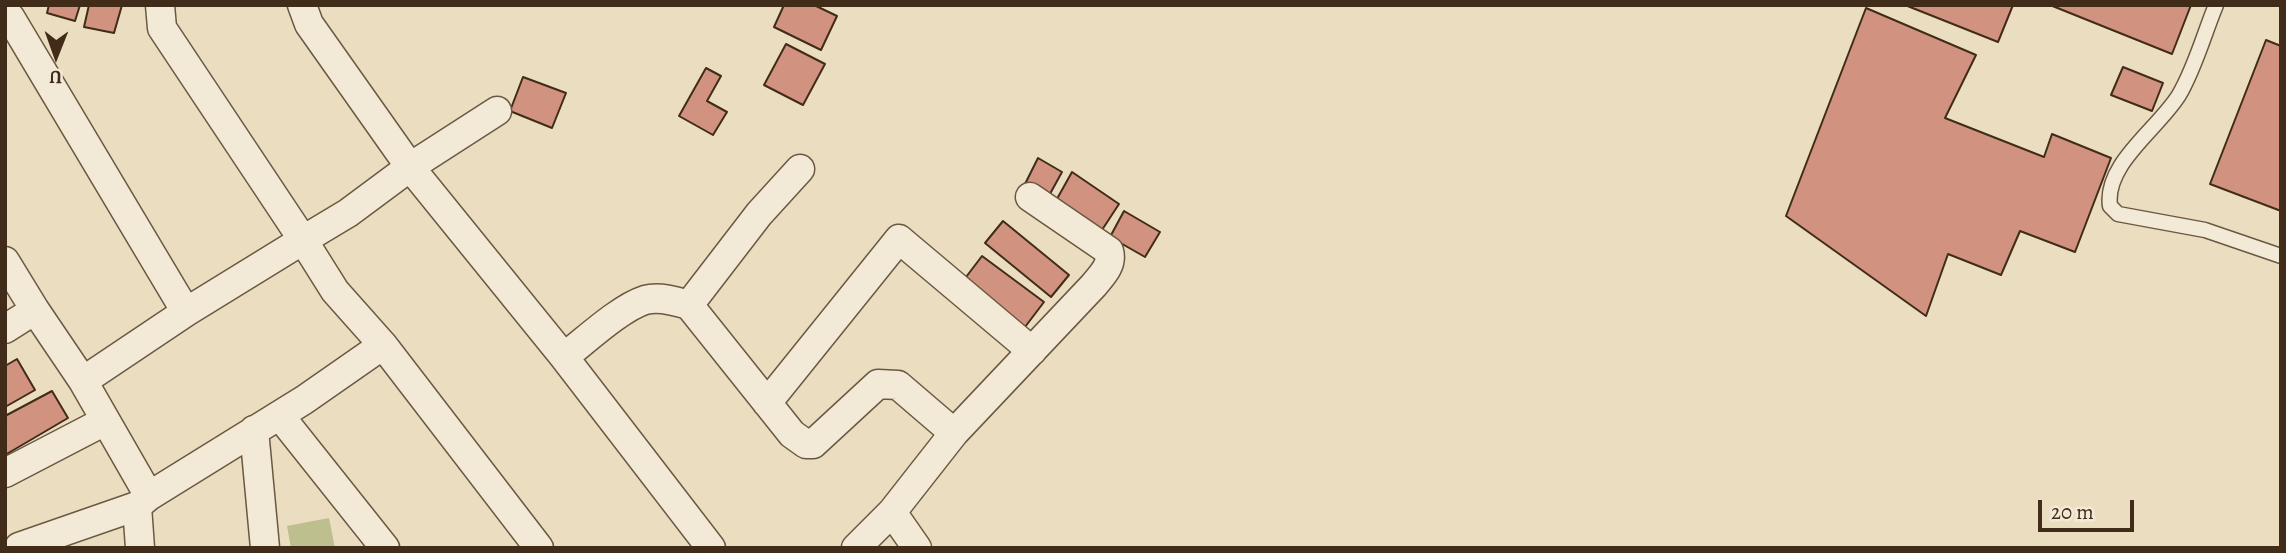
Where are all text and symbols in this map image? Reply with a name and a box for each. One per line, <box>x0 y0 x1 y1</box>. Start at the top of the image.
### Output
north arrow <box>21 21 91 91</box>
text: U <box>49 64 62 90</box>
scale bar <box>2041 486 2137 530</box>
text: 20 m <box>2051 498 2094 526</box>

